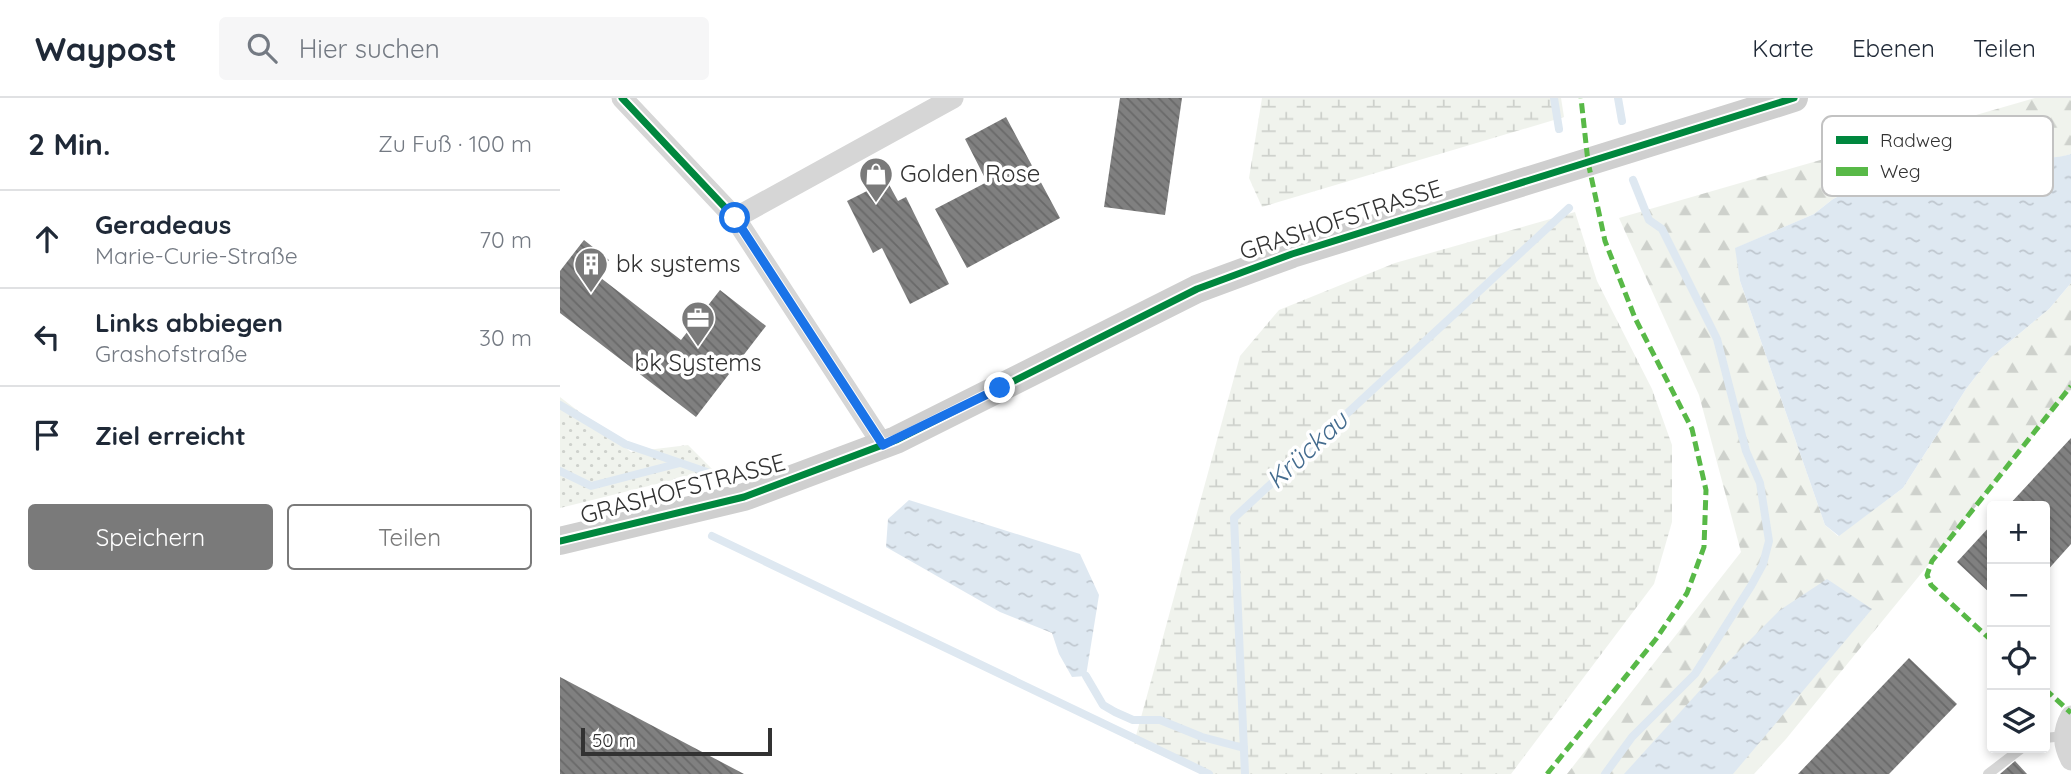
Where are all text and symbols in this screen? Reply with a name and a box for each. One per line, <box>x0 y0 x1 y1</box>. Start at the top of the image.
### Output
search box <box>219 17 709 80</box>
text: Waypost <box>35 28 177 69</box>
icon: search <box>243 29 281 67</box>
text: Hier suchen <box>299 32 440 65</box>
text: Karte <box>1752 33 1814 63</box>
text: Ebenen <box>1852 33 1935 63</box>
text: Teilen <box>1973 33 2036 63</box>
legend <box>1822 116 2053 196</box>
text: 2 Min. <box>28 125 110 163</box>
text: Radweg <box>1880 128 1953 152</box>
text: Zu Fuß · 100 m <box>378 129 532 158</box>
shop icon: Golden Rose <box>857 155 895 204</box>
place label: Golden Rose <box>900 158 1040 188</box>
text: Weg <box>1880 159 1921 183</box>
street label: GRASHOFSTRASSE <box>1236 172 1446 266</box>
route start <box>719 202 750 233</box>
text: Geradeaus <box>95 208 231 241</box>
icon: ahead <box>28 220 66 258</box>
text: 70 m <box>479 225 532 254</box>
text: Marie-Curie-Straße <box>95 241 298 270</box>
building icon: bk systems <box>572 245 610 294</box>
place label: bk systems <box>616 248 741 278</box>
office icon: bk Systems <box>679 299 717 348</box>
text: Links abbiegen <box>95 306 283 339</box>
icon: left <box>28 318 66 356</box>
text: 30 m <box>479 323 532 352</box>
text: Grashofstraße <box>95 339 248 368</box>
place label: bk Systems <box>635 347 761 377</box>
route end <box>984 372 1015 403</box>
water label: Krückau <box>1259 403 1355 496</box>
icon: arrive <box>28 416 66 454</box>
text: Ziel erreicht <box>95 419 246 452</box>
street label: GRASHOFSTRASSE <box>577 446 789 530</box>
map controls <box>1987 501 2050 753</box>
button: + <box>1987 501 2050 564</box>
button: Speichern <box>28 504 273 570</box>
button: Teilen <box>287 504 532 570</box>
button: − <box>1987 564 2050 627</box>
button: locate <box>1987 627 2050 690</box>
button: layers <box>1987 690 2050 753</box>
scale bar <box>581 725 772 757</box>
text: 50 m <box>592 728 636 752</box>

